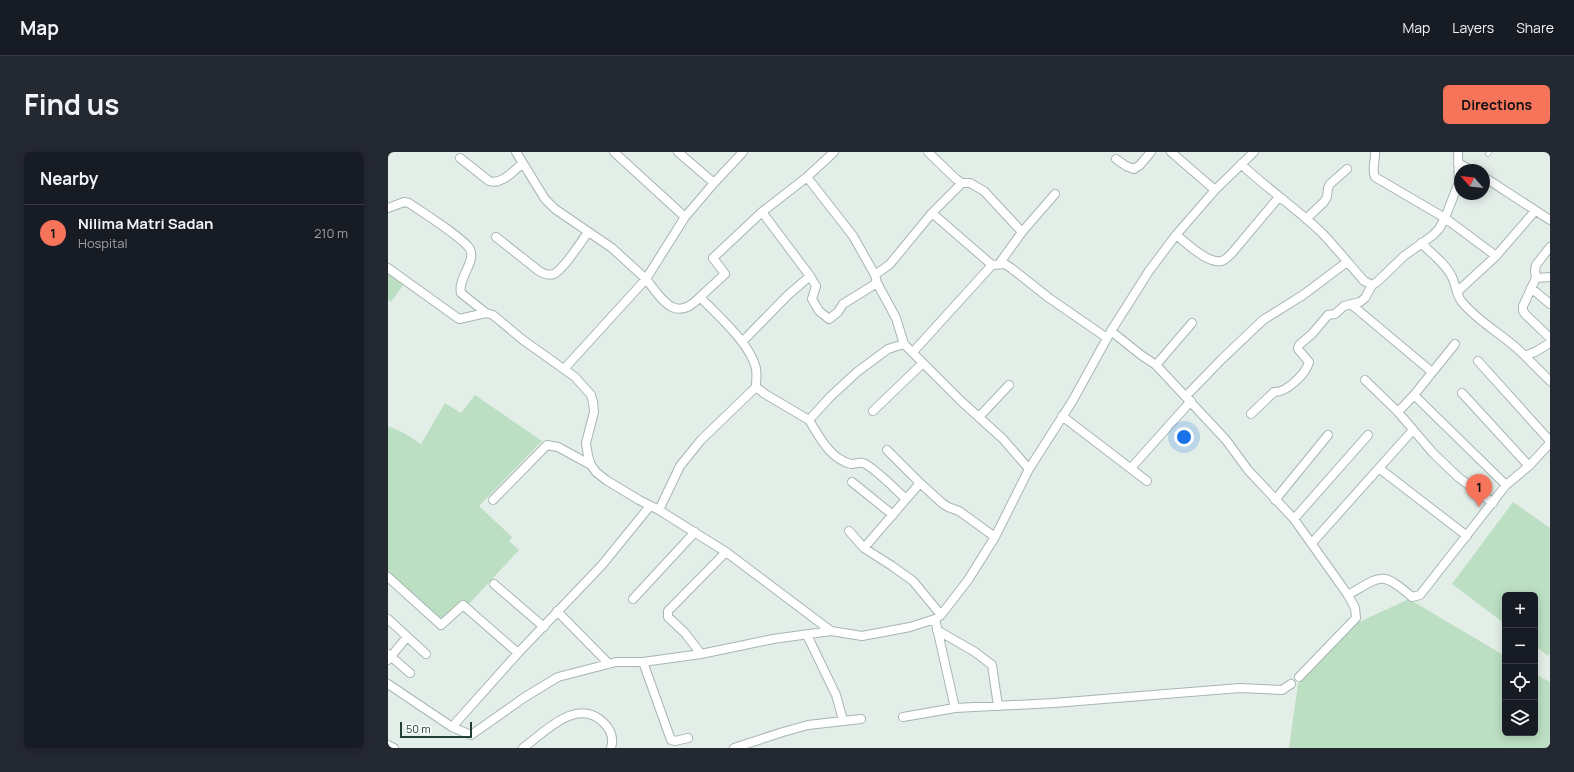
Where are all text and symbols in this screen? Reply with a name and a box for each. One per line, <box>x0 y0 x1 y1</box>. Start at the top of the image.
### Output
text: Map <box>20 15 59 41</box>
text: Map <box>1402 18 1430 37</box>
text: Layers <box>1452 18 1494 37</box>
text: Share <box>1516 18 1554 37</box>
text: Find us <box>24 85 119 123</box>
button: Directions <box>1443 85 1550 124</box>
north arrow <box>1454 164 1490 200</box>
text: Nearby <box>40 167 98 190</box>
text: Nilima Matri Sadan <box>78 213 213 234</box>
text: 1 <box>50 224 56 242</box>
text: 210 m <box>314 224 348 242</box>
text: Hospital <box>78 234 128 252</box>
your location <box>1174 427 1194 447</box>
pin: 1 <box>1466 474 1492 507</box>
map controls <box>1502 592 1538 736</box>
button: + <box>1502 592 1538 628</box>
button: − <box>1502 628 1538 664</box>
button: locate <box>1502 664 1538 700</box>
button: layers <box>1502 700 1538 736</box>
scale bar <box>400 720 472 739</box>
text: 50 m <box>406 721 431 736</box>

